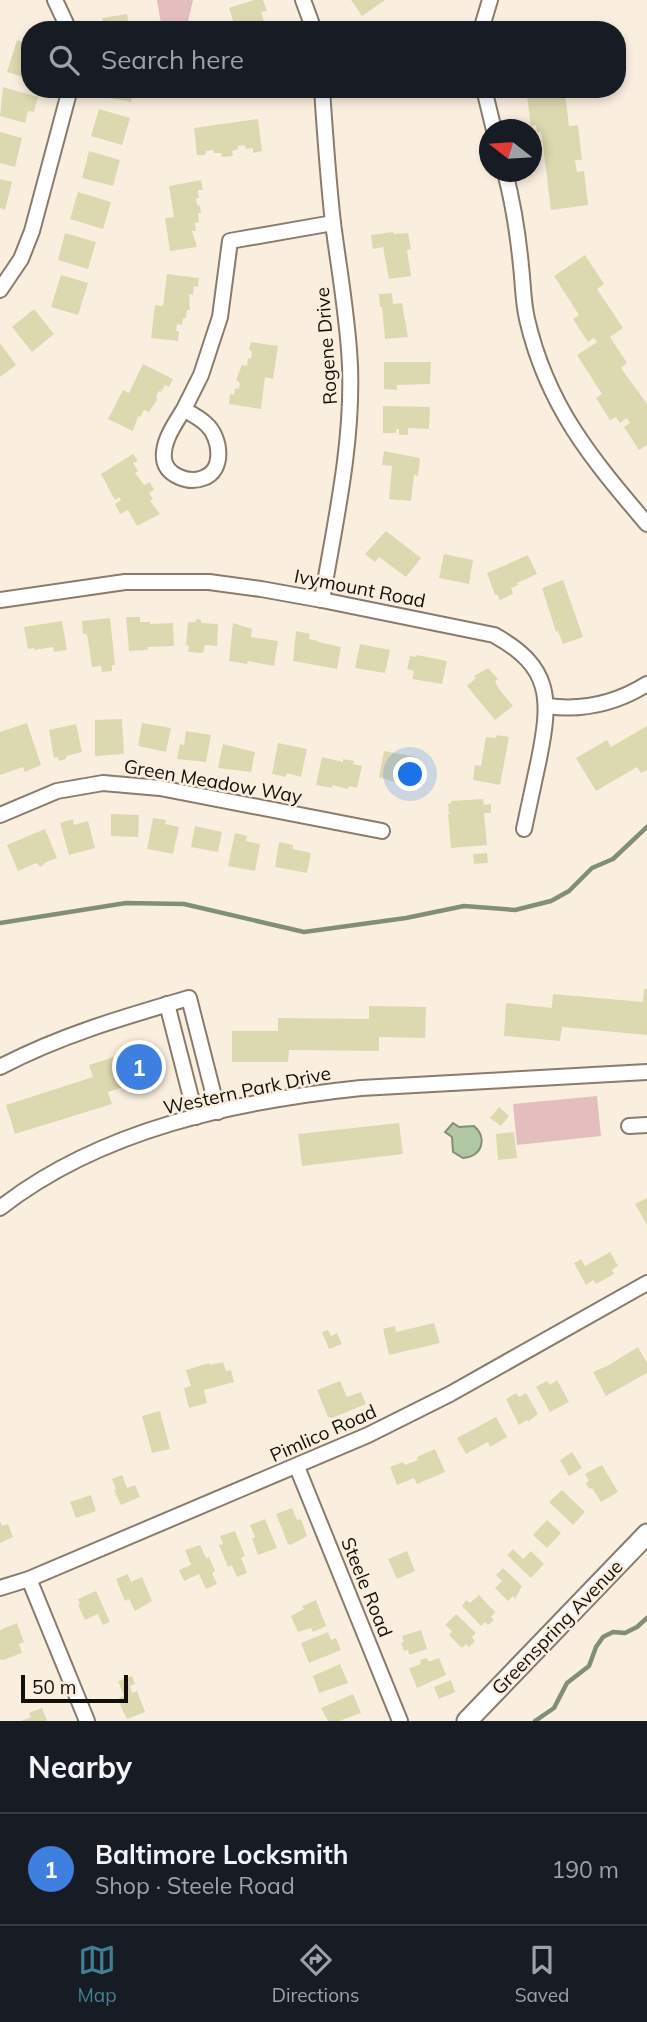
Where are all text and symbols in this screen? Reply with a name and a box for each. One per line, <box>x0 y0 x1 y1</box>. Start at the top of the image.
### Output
search box <box>21 21 626 98</box>
icon: search <box>45 41 83 79</box>
text: Search here <box>101 43 244 76</box>
north arrow <box>479 119 542 182</box>
street label: Rogene Drive <box>310 286 342 406</box>
street label: Ivymount Road <box>292 564 428 612</box>
street label: Green Meadow Way <box>122 754 304 808</box>
your location <box>393 757 427 791</box>
pin: 1 <box>116 1041 162 1093</box>
street label: Western Park Drive <box>161 1061 333 1119</box>
street label: Pimlico Road <box>266 1399 380 1467</box>
street label: Steele Road <box>336 1534 398 1640</box>
street label: Greenspring Avenue <box>486 1554 628 1700</box>
scale bar <box>21 1672 128 1704</box>
text: 50 m <box>32 1675 76 1699</box>
text: Nearby <box>28 1748 132 1786</box>
text: Baltimore Locksmith <box>95 1838 348 1871</box>
text: 1 <box>44 1855 58 1884</box>
text: 190 m <box>551 1855 619 1884</box>
text: Shop · Steele Road <box>95 1871 295 1900</box>
tab: Map <box>78 1941 117 2007</box>
tab: Directions <box>272 1941 360 2007</box>
tab: Saved <box>515 1941 569 2007</box>

